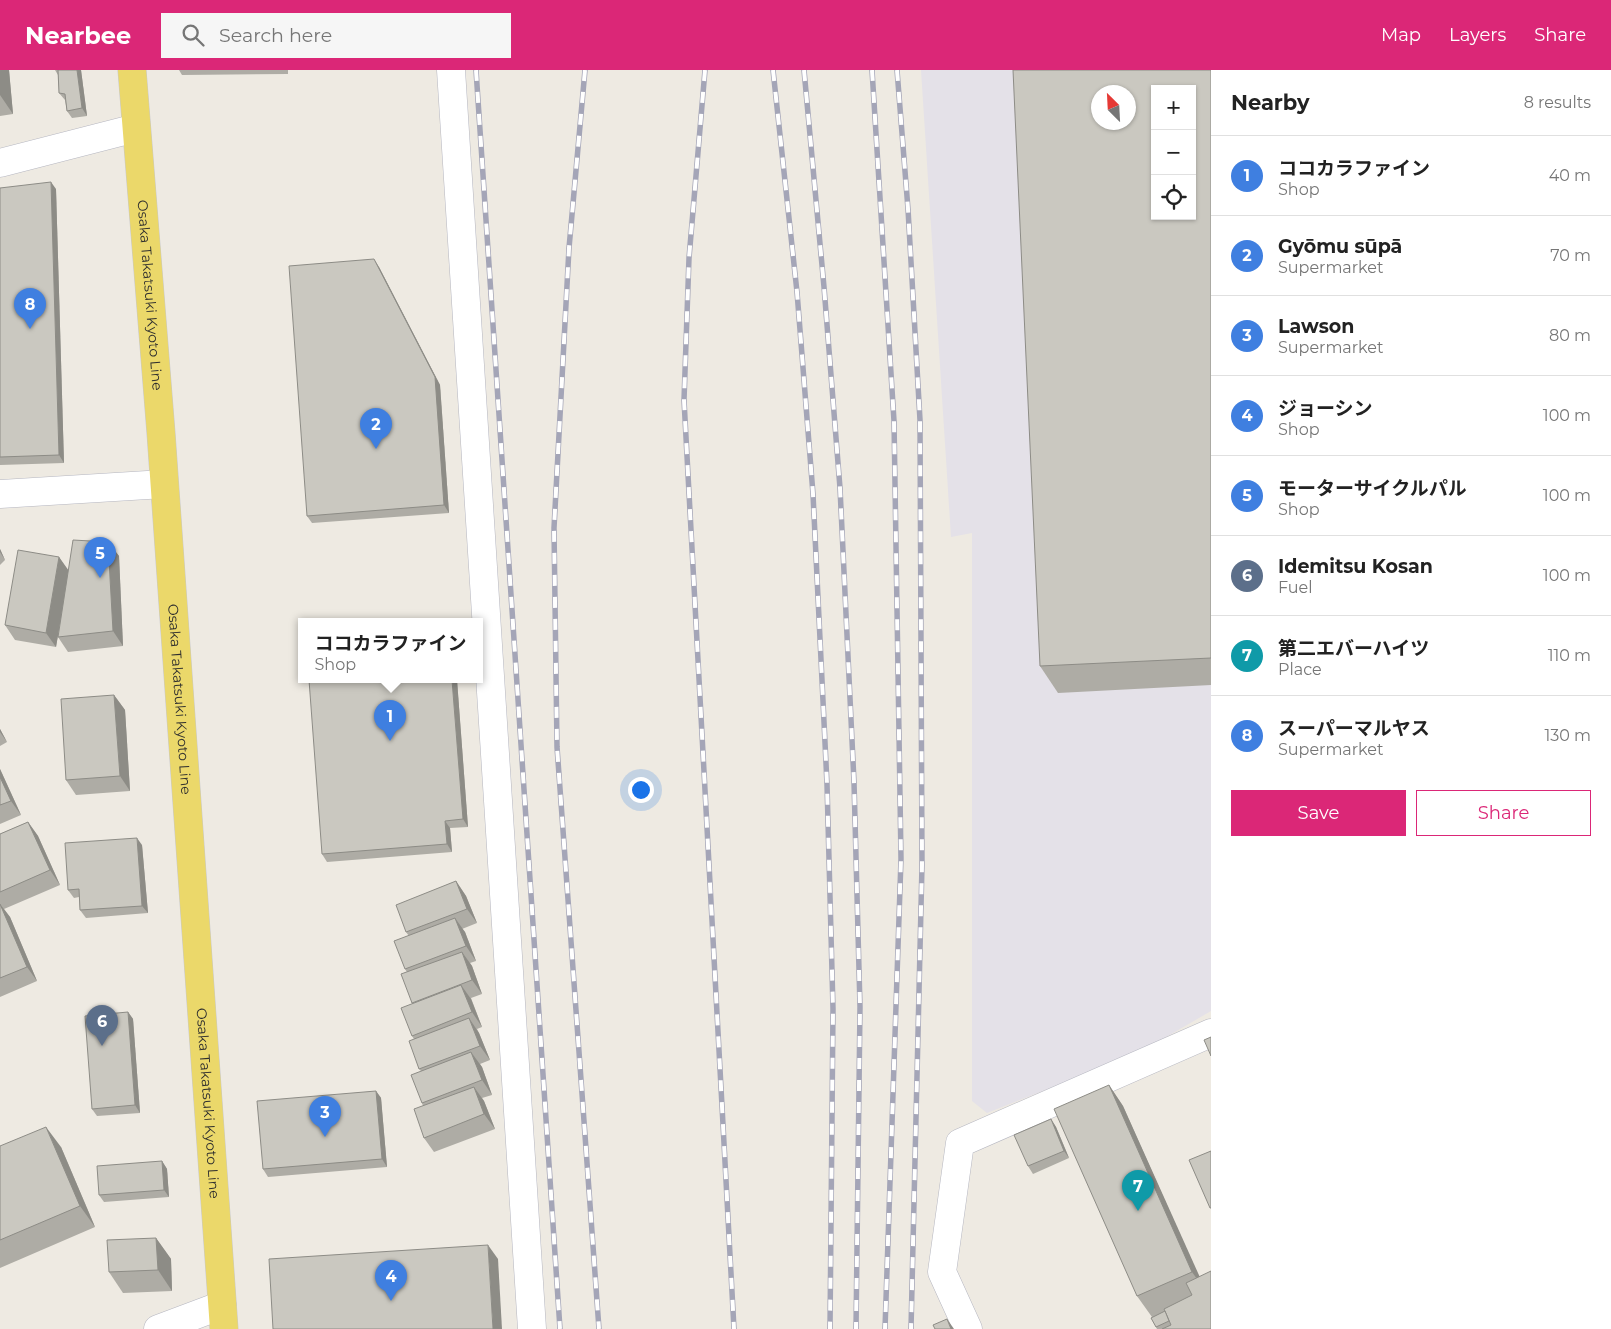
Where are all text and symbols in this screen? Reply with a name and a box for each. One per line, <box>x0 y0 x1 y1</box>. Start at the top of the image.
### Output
search box <box>161 13 511 58</box>
text: Nearbee <box>25 21 131 50</box>
icon: search <box>179 21 207 49</box>
text: Search here <box>219 24 332 47</box>
text: Map <box>1381 24 1421 46</box>
text: Layers <box>1449 24 1506 46</box>
text: Share <box>1534 24 1586 46</box>
north arrow <box>1091 85 1136 130</box>
map controls <box>1151 85 1196 220</box>
button: + <box>1151 85 1196 130</box>
text: Nearby <box>1231 90 1310 115</box>
text: 8 results <box>1524 93 1591 112</box>
button: − <box>1151 130 1196 175</box>
text: ココカラファイン <box>1278 157 1430 180</box>
text: 1 <box>1244 166 1250 185</box>
text: 40 m <box>1549 166 1591 185</box>
button: locate <box>1151 175 1196 220</box>
text: Shop <box>1278 180 1320 199</box>
street label: Osaka Takatsuki Kyoto Line <box>133 199 167 391</box>
text: Gyōmu sūpā <box>1278 235 1402 258</box>
text: 2 <box>1242 246 1252 265</box>
text: 70 m <box>1550 246 1591 265</box>
text: Supermarket <box>1278 258 1384 277</box>
pin: 8 <box>14 288 46 329</box>
text: Lawson <box>1278 315 1354 338</box>
text: 3 <box>1242 326 1252 345</box>
text: 80 m <box>1549 326 1591 345</box>
text: Supermarket <box>1278 338 1384 357</box>
text: ジョーシン <box>1278 397 1373 420</box>
text: 4 <box>1241 406 1253 425</box>
text: 100 m <box>1543 406 1591 425</box>
pin: 2 <box>360 408 392 449</box>
text: Shop <box>1278 420 1320 439</box>
text: モーターサイクルパル <box>1278 477 1467 500</box>
text: 5 <box>1242 486 1252 505</box>
text: 100 m <box>1543 486 1591 505</box>
text: Shop <box>1278 500 1320 519</box>
pin: 5 <box>84 537 116 578</box>
text: Idemitsu Kosan <box>1278 555 1433 578</box>
text: 6 <box>1242 566 1252 585</box>
text: 100 m <box>1543 566 1591 585</box>
text: Fuel <box>1278 578 1313 597</box>
street label: Osaka Takatsuki Kyoto Line <box>164 603 195 795</box>
popup <box>298 618 483 683</box>
text: ココカラファイン <box>314 632 467 655</box>
text: 第二エバーハイツ <box>1278 637 1429 660</box>
text: 7 <box>1242 646 1252 665</box>
text: 110 m <box>1548 646 1591 665</box>
text: Shop <box>314 655 356 674</box>
text: Place <box>1278 660 1322 679</box>
pin: 1 <box>374 700 406 741</box>
text: スーパーマルヤス <box>1278 717 1430 740</box>
text: 8 <box>1242 726 1252 745</box>
text: 130 m <box>1544 726 1591 745</box>
text: Supermarket <box>1278 740 1384 759</box>
your location <box>628 777 654 803</box>
button: Save <box>1231 790 1406 836</box>
button: Share <box>1416 790 1591 836</box>
pin: 6 <box>86 1005 118 1046</box>
street label: Osaka Takatsuki Kyoto Line <box>192 1007 224 1199</box>
pin: 3 <box>309 1096 341 1137</box>
pin: 7 <box>1122 1170 1154 1211</box>
pin: 4 <box>375 1260 407 1301</box>

